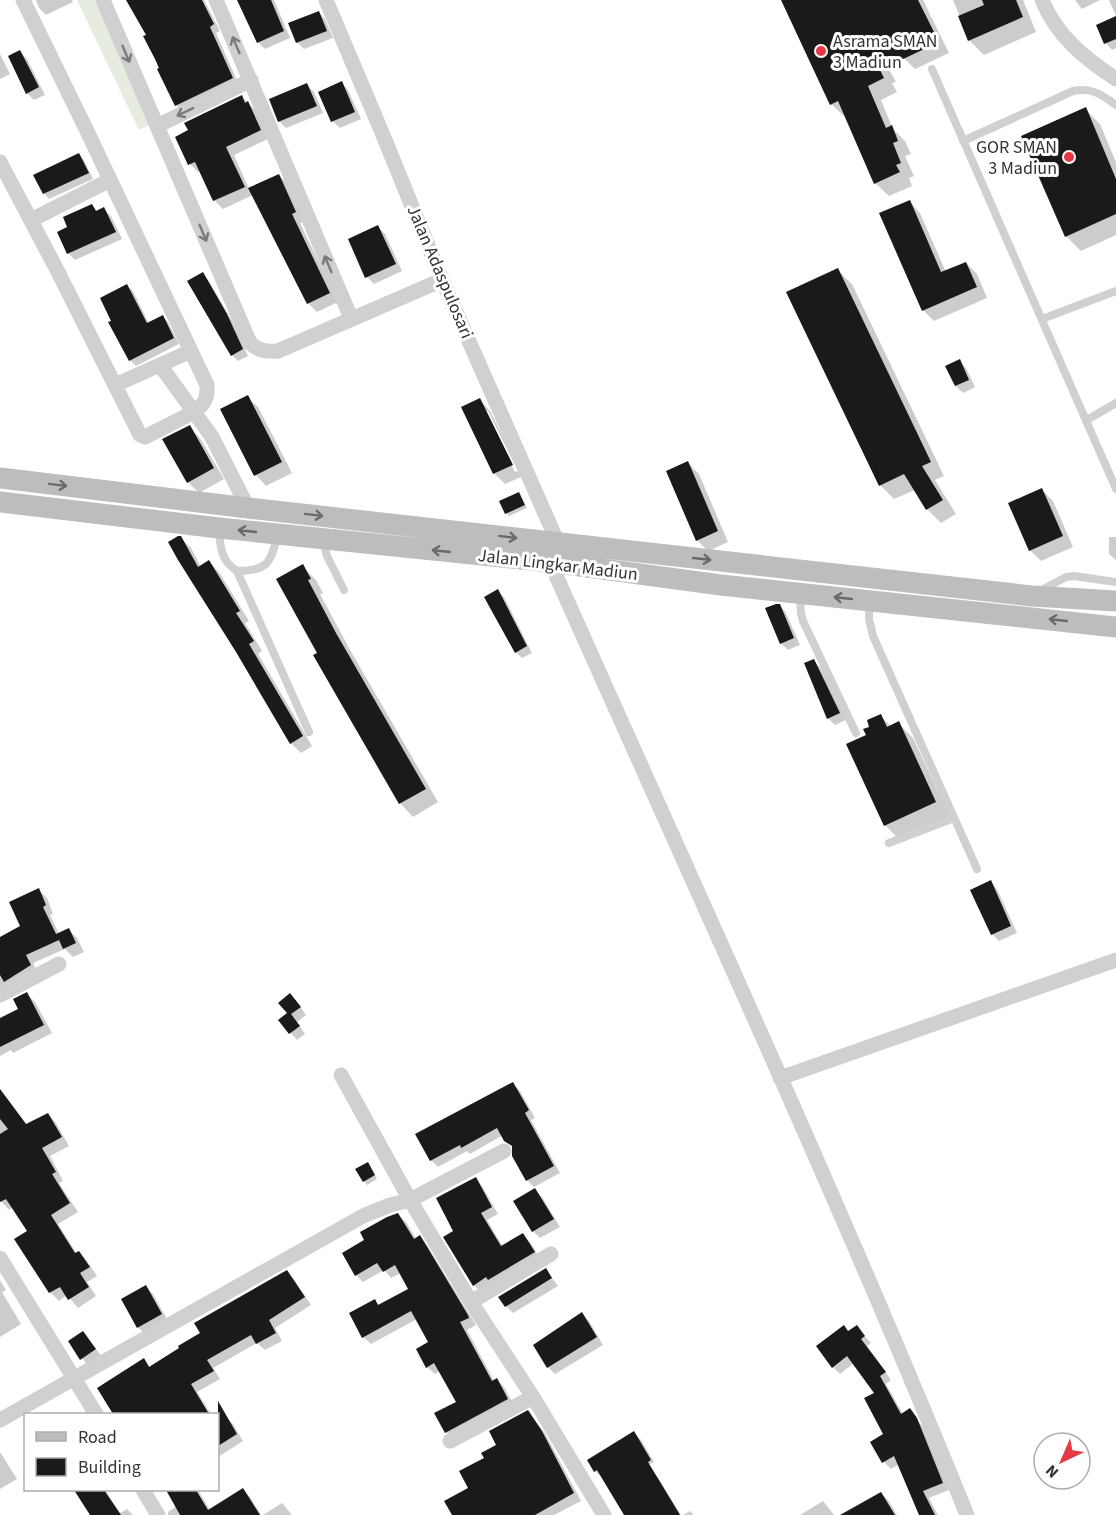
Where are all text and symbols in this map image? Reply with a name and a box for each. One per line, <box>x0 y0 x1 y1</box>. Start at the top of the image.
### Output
place label: Asrama SMAN 3 Madiun <box>833 29 937 75</box>
one-way arrow <box>230 37 241 55</box>
one-way arrow <box>121 44 132 63</box>
marker: Asrama SMAN 3 Madiun <box>814 44 828 58</box>
one-way arrow <box>177 107 195 118</box>
place label: GOR SMAN 3 Madiun <box>976 135 1057 181</box>
marker: GOR SMAN 3 Madiun <box>1062 150 1076 164</box>
street label: Jalan Adaspulosari <box>401 202 479 342</box>
one-way arrow <box>198 223 209 242</box>
one-way arrow <box>322 255 333 273</box>
one-way arrow <box>48 479 68 490</box>
one-way arrow <box>304 510 324 521</box>
one-way arrow <box>237 525 257 536</box>
one-way arrow <box>498 532 517 543</box>
street label: Jalan Lingkar Madiun <box>477 543 639 587</box>
one-way arrow <box>431 545 451 556</box>
one-way arrow <box>691 554 711 565</box>
one-way arrow <box>834 592 853 603</box>
one-way arrow <box>1048 615 1068 626</box>
legend <box>24 1413 219 1491</box>
text: Road <box>78 1425 117 1450</box>
north arrow <box>1032 1431 1092 1491</box>
text: Building <box>78 1455 141 1480</box>
text: N <box>1041 1459 1064 1483</box>

